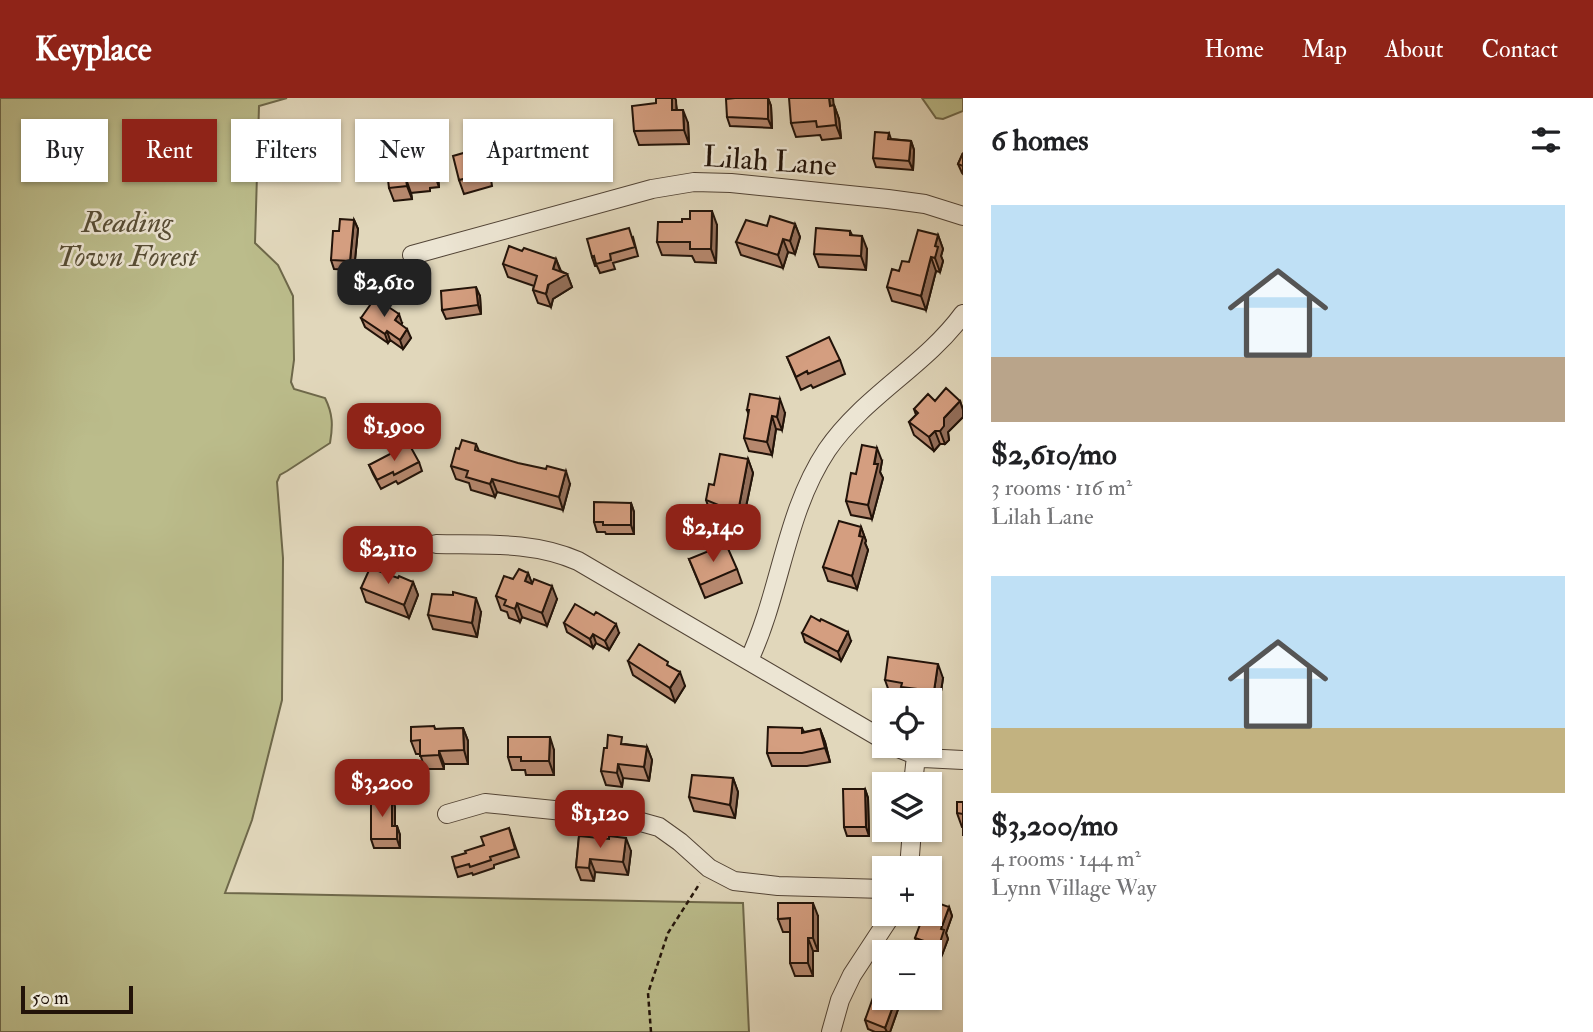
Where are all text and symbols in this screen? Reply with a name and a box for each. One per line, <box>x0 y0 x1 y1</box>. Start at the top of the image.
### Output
text: Keyplace <box>35 29 152 70</box>
text: Home <box>1204 34 1264 65</box>
text: Map <box>1302 34 1347 65</box>
text: About <box>1385 34 1444 65</box>
text: Contact <box>1482 34 1558 65</box>
chip: Buy <box>21 119 108 182</box>
chip: Rent <box>122 119 217 182</box>
chip: Filters <box>231 119 341 182</box>
chip: New <box>355 119 449 182</box>
chip: Apartment <box>463 119 613 182</box>
icon: filters <box>1527 121 1565 159</box>
text: 6 homes <box>991 122 1089 159</box>
street label: Lilah Lane <box>702 138 838 184</box>
park label: Reading Town Forest <box>57 204 199 275</box>
icon: home <box>1215 250 1341 376</box>
pin: $2,610 <box>327 260 441 319</box>
text: $2,610 <box>353 267 415 296</box>
pin: $1,900 <box>337 404 451 463</box>
text: $1,900 <box>363 411 425 440</box>
text: $2,610/mo <box>991 436 1117 473</box>
text: 3 rooms · 116 m² <box>991 473 1132 502</box>
text: Lilah Lane <box>991 502 1094 531</box>
pin: $2,140 <box>656 504 770 564</box>
text: $2,140 <box>682 512 744 541</box>
pin: $2,110 <box>331 526 445 586</box>
text: $2,110 <box>359 534 417 563</box>
icon: home <box>1215 621 1341 747</box>
map controls <box>872 688 942 1010</box>
button: locate <box>872 688 942 758</box>
pin: $3,200 <box>325 760 439 819</box>
text: $3,200 <box>351 767 413 796</box>
button: layers <box>872 772 942 842</box>
pin: $1,120 <box>543 790 657 850</box>
text: $1,120 <box>571 798 629 827</box>
text: $3,200/mo <box>991 807 1118 844</box>
text: 4 rooms · 144 m² <box>991 844 1141 873</box>
button: + <box>872 856 942 926</box>
text: Lynn Village Way <box>991 873 1156 902</box>
button: − <box>872 940 942 1010</box>
scale bar <box>21 983 133 1015</box>
text: 50 m <box>32 986 69 1010</box>

